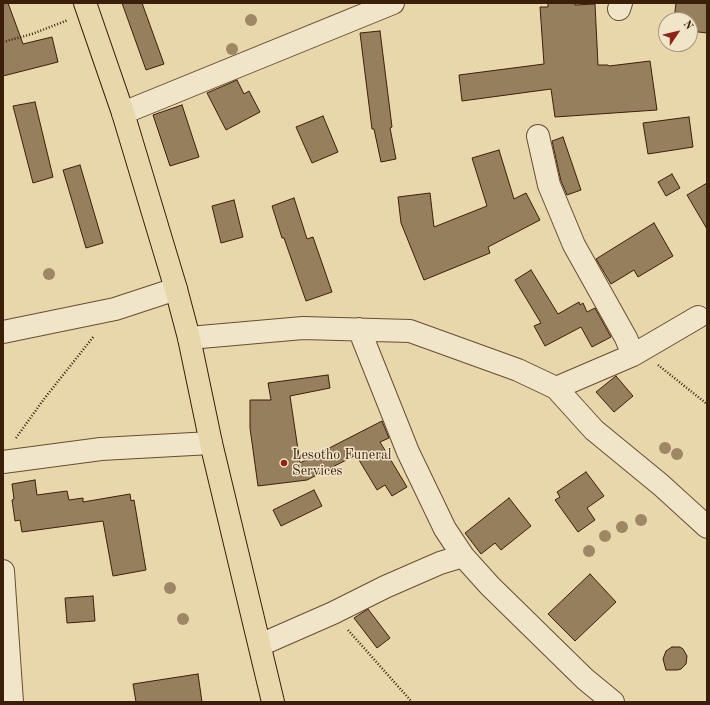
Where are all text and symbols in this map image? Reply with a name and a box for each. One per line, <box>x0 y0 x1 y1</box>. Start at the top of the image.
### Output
north arrow <box>658 12 698 52</box>
text: N <box>681 19 694 32</box>
place label: Lesotho Funeral Services <box>292 447 392 480</box>
marker: Lesotho Funeral Services <box>279 458 289 468</box>

